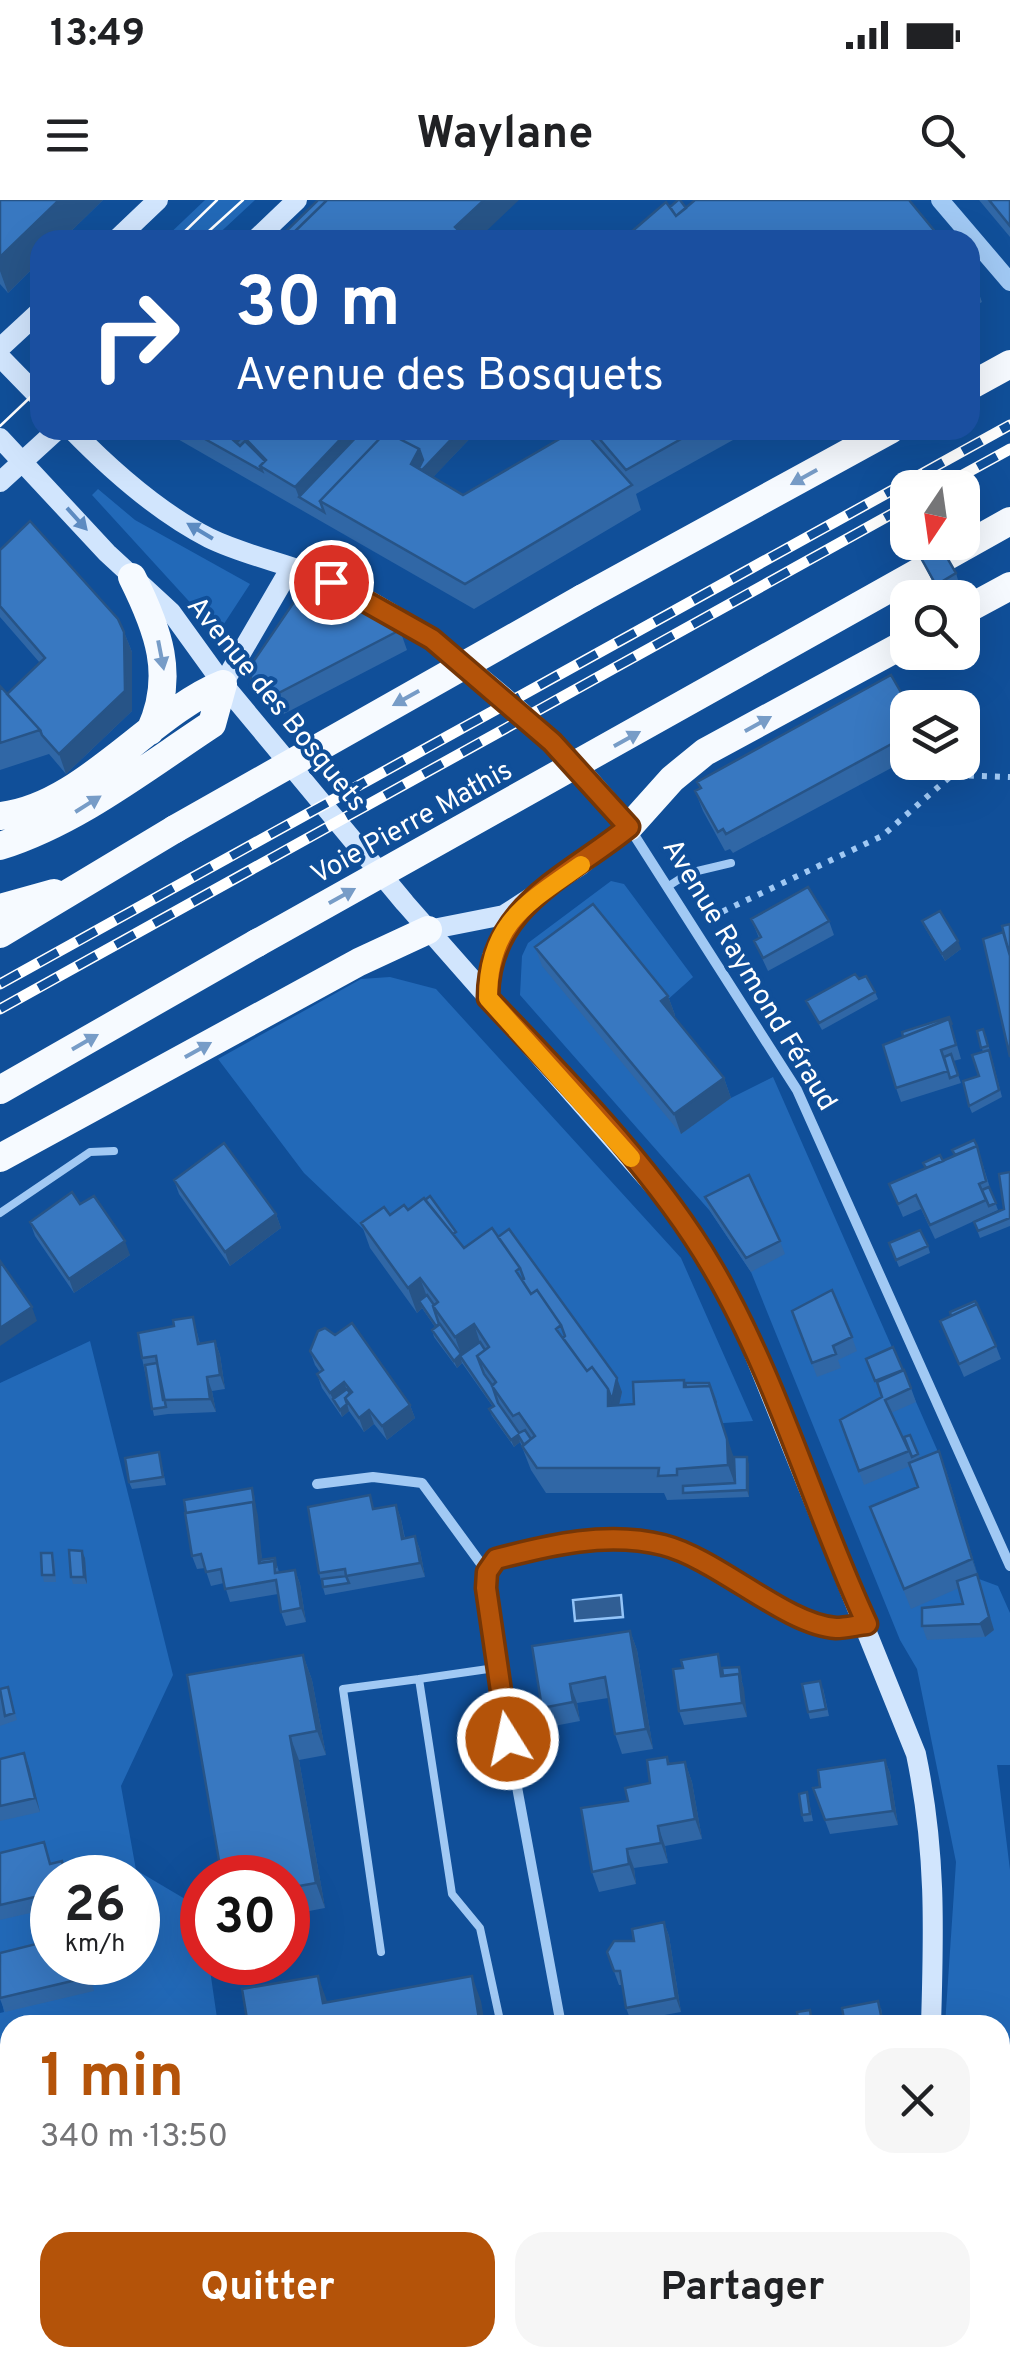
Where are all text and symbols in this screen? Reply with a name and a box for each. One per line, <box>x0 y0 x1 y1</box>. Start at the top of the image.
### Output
text: 13:49 <box>50 11 145 60</box>
text: Waylane <box>417 107 593 164</box>
icon: menu <box>40 108 95 163</box>
icon: search <box>915 108 970 163</box>
text: 30 m <box>235 262 401 351</box>
icon: right <box>70 270 200 400</box>
text: Avenue des Bosquets <box>235 349 664 406</box>
one-way arrow <box>790 468 819 485</box>
north arrow <box>890 470 980 560</box>
map controls <box>890 470 980 780</box>
one-way arrow <box>65 507 88 531</box>
one-way arrow <box>186 523 214 540</box>
pin <box>289 540 374 625</box>
icon: arrive <box>304 555 359 610</box>
button: search <box>890 580 980 670</box>
street label: Avenue des Bosquets <box>178 590 374 820</box>
one-way arrow <box>153 640 169 671</box>
one-way arrow <box>392 688 420 706</box>
button: layers <box>890 690 980 780</box>
one-way arrow <box>744 715 772 733</box>
one-way arrow <box>613 730 641 748</box>
street label: Voie Pierre Mathis <box>305 753 519 894</box>
one-way arrow <box>74 795 101 814</box>
street label: Avenue Raymond Féraud <box>653 833 844 1118</box>
one-way arrow <box>328 887 357 904</box>
one-way arrow <box>70 1033 99 1050</box>
one-way arrow <box>184 1042 213 1059</box>
position arrow <box>456 1687 560 1791</box>
speed limit sign: 30 <box>180 1855 310 1985</box>
text: 26 <box>64 1876 126 1939</box>
text: km/h <box>65 1929 125 1961</box>
text: 1 min <box>40 2042 184 2118</box>
button: close <box>865 2048 970 2153</box>
text: 340 m · 13:50 <box>40 2118 228 2158</box>
button: Quitter <box>40 2232 495 2347</box>
button: Partager <box>515 2232 970 2347</box>

